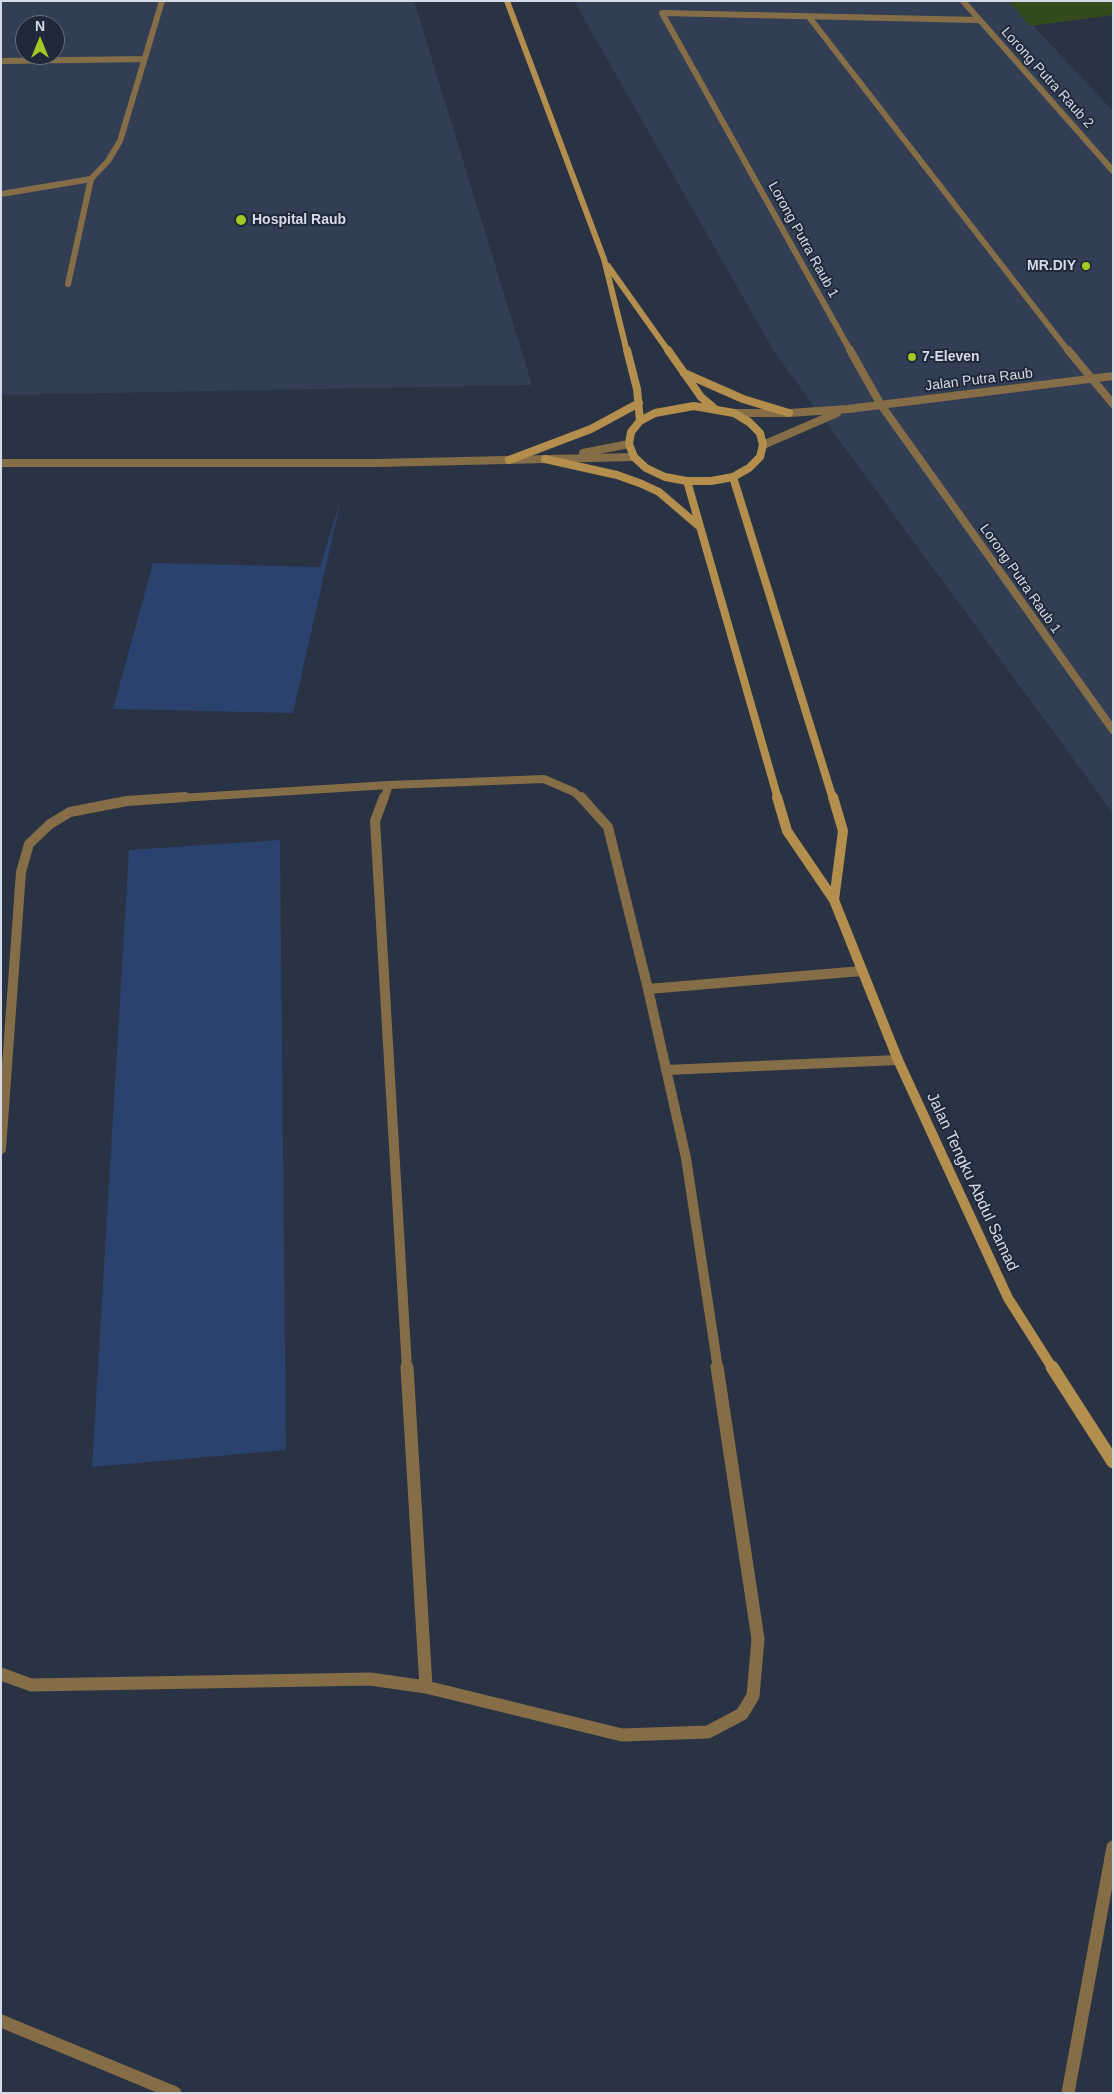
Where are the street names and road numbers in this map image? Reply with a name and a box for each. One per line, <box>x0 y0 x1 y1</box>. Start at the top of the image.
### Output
street label: Lorong Putra Raub 2 <box>997 24 1097 132</box>
street label: Lorong Putra Raub 1 <box>764 179 842 301</box>
street label: Jalan Putra Raub <box>924 365 1034 395</box>
street label: Lorong Putra Raub 1 <box>976 521 1064 637</box>
street label: Jalan Tengku Abdul Samad <box>922 1090 1022 1274</box>

